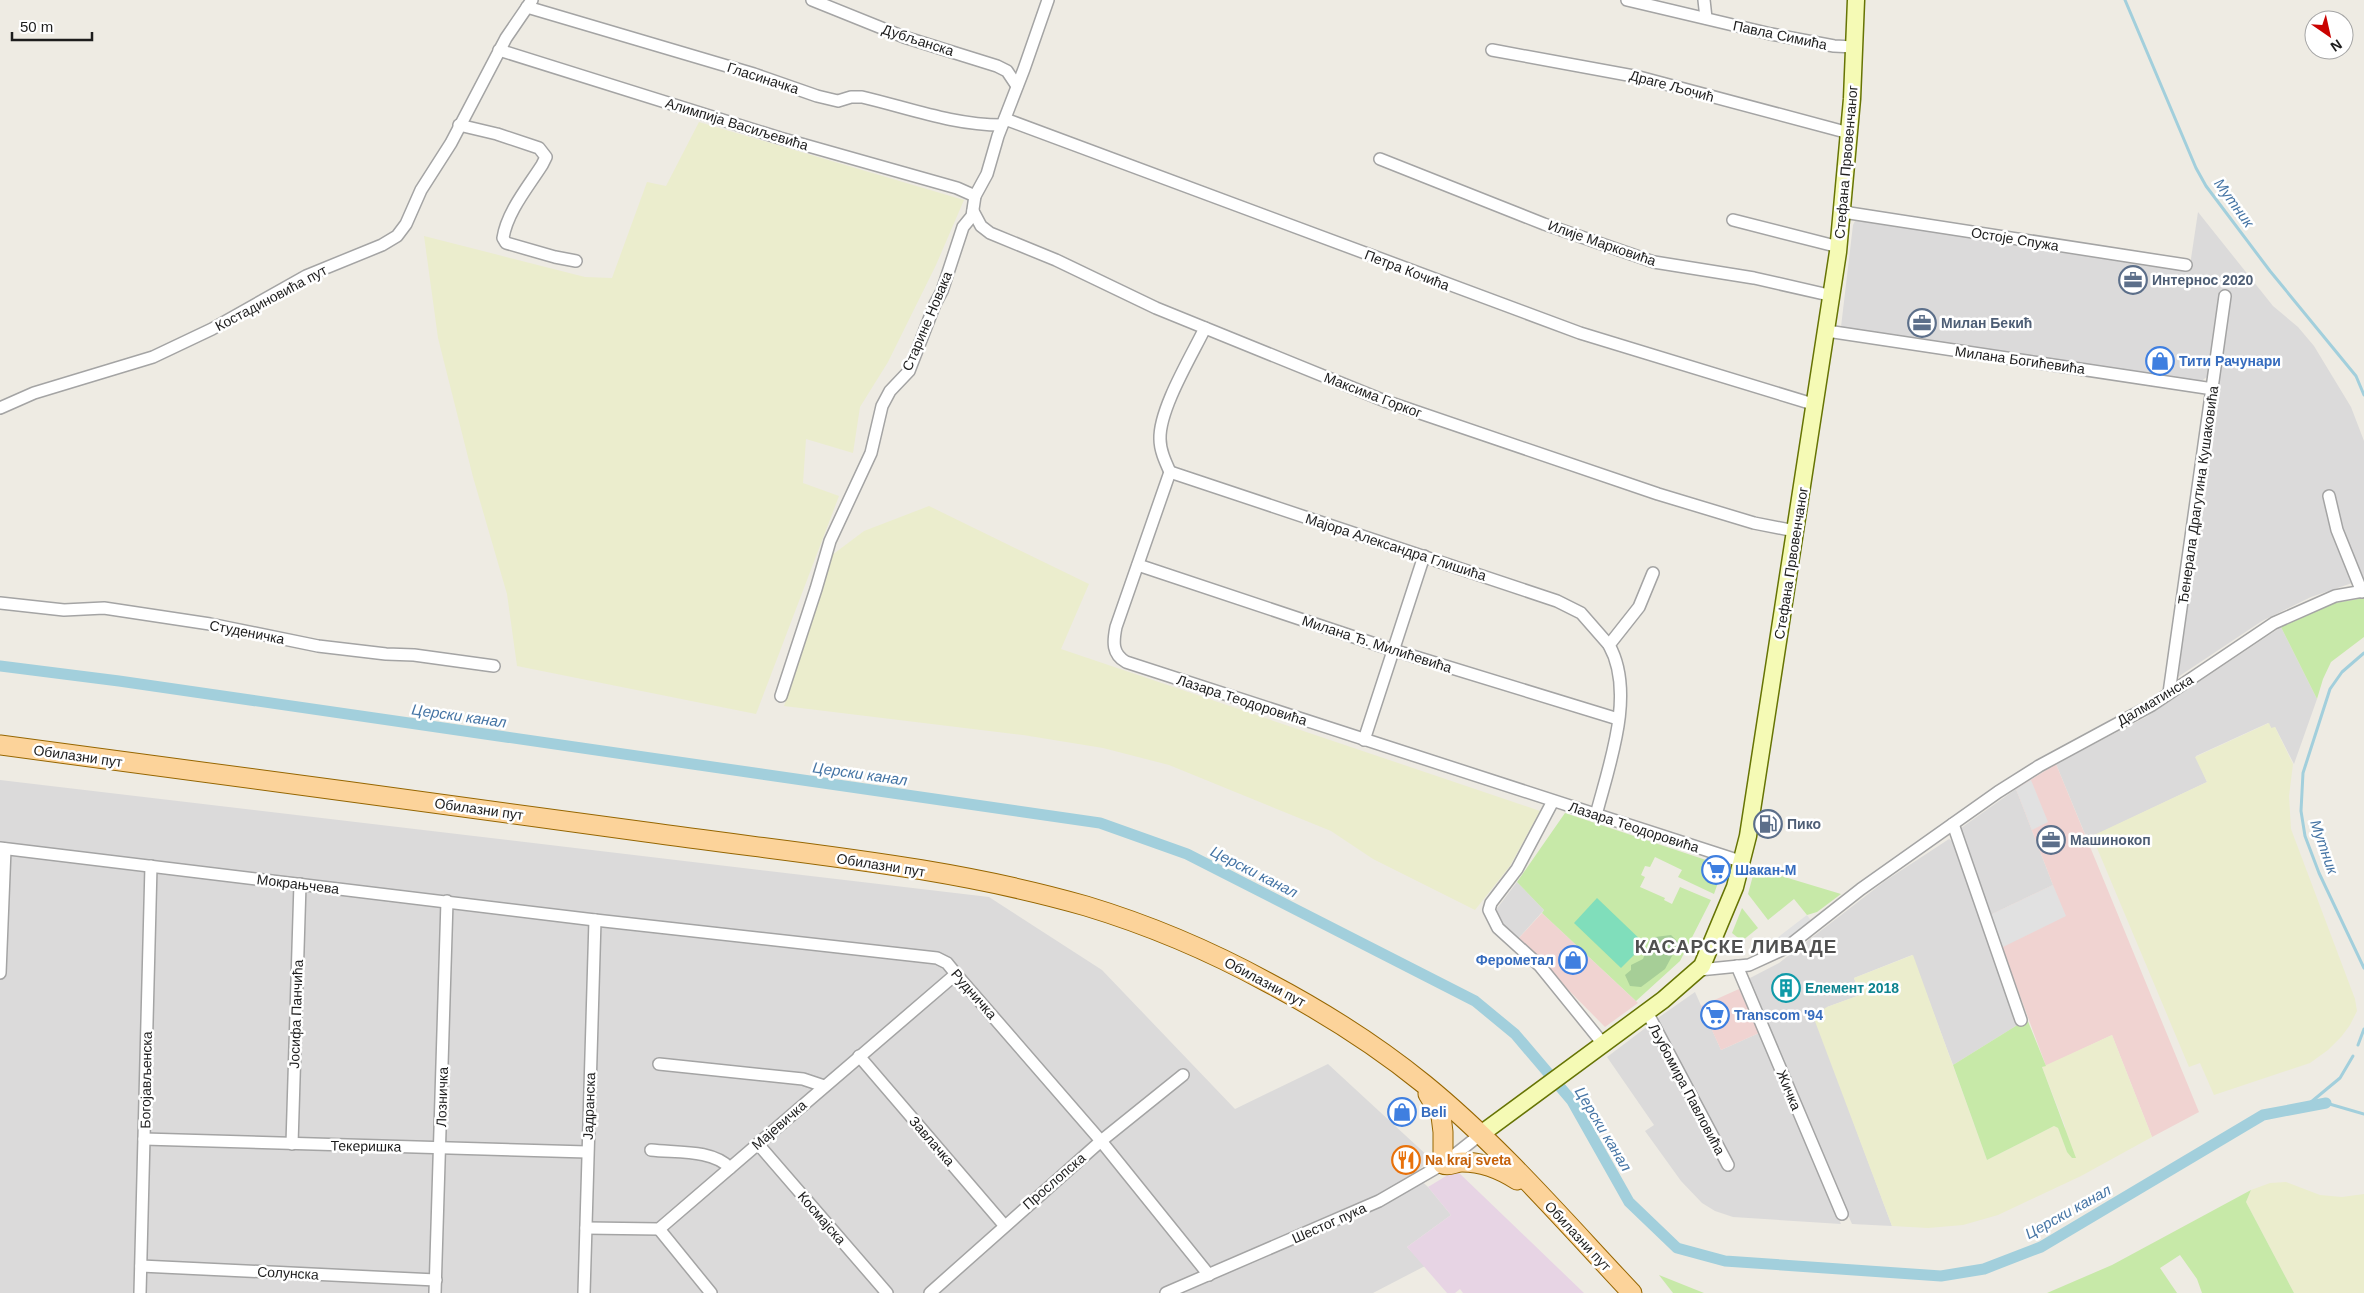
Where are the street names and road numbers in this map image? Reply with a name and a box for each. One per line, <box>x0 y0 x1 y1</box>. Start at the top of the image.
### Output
street label: Павла Симића <box>1732 17 1829 53</box>
street label: Дубљанска <box>880 21 956 59</box>
street label: Гласиначка <box>725 59 801 97</box>
street label: Драге Љочић <box>1628 67 1716 105</box>
street label: Стефана Првовенчаног <box>1831 84 1861 240</box>
street label: Алимпија Васиљевића <box>664 95 810 153</box>
street label: Илије Марковића <box>1546 217 1658 269</box>
street label: Остоје Спужа <box>1970 224 2060 254</box>
street label: Петра Кочића <box>1362 246 1452 294</box>
street label: Костадиновића пут <box>212 262 330 334</box>
street label: Старине Новака <box>899 269 955 373</box>
street label: Милана Богићевића <box>1954 343 2086 377</box>
street label: Максима Горког <box>1322 369 1424 421</box>
street label: Ђенерала Драгутина Кушаковића <box>2175 384 2221 605</box>
street label: Стефана Првовенчаног <box>1771 486 1811 640</box>
street label: Мајора Александра Глишића <box>1304 510 1489 584</box>
street label: Милана Ђ. Милићевића <box>1300 612 1454 676</box>
street label: Студеничка <box>208 617 286 647</box>
street label: Лазара Теодоровића <box>1175 671 1309 729</box>
street label: Далматинска <box>2114 671 2196 729</box>
street label: Обилазни пут <box>33 742 124 770</box>
street label: Обилазни пут <box>434 795 525 823</box>
street label: Лазара Теодоровића <box>1567 798 1701 856</box>
street label: Обилазни пут <box>836 850 927 880</box>
street label: Мокрањчева <box>256 871 340 897</box>
street label: Обилазни пут <box>1222 954 1309 1010</box>
street label: Јосифа Панчића <box>286 959 306 1069</box>
street label: Рудничка <box>948 966 1000 1022</box>
street label: Љубомира Павловића <box>1646 1021 1729 1158</box>
street label: Богојављенска <box>137 1031 155 1129</box>
street label: Лозничка <box>433 1066 451 1127</box>
street label: Жичка <box>1773 1067 1805 1113</box>
street label: Јадранска <box>580 1072 598 1140</box>
street label: Мајевичка <box>748 1097 810 1153</box>
street label: Завлачка <box>906 1113 958 1169</box>
street label: Текеришка <box>331 1137 402 1155</box>
street label: Прослопска <box>1019 1149 1089 1212</box>
street label: Космајска <box>795 1188 849 1248</box>
street label: Обилазни пут <box>1542 1198 1615 1275</box>
street label: Шестог пука <box>1289 1199 1369 1246</box>
street label: Солунска <box>257 1263 319 1283</box>

